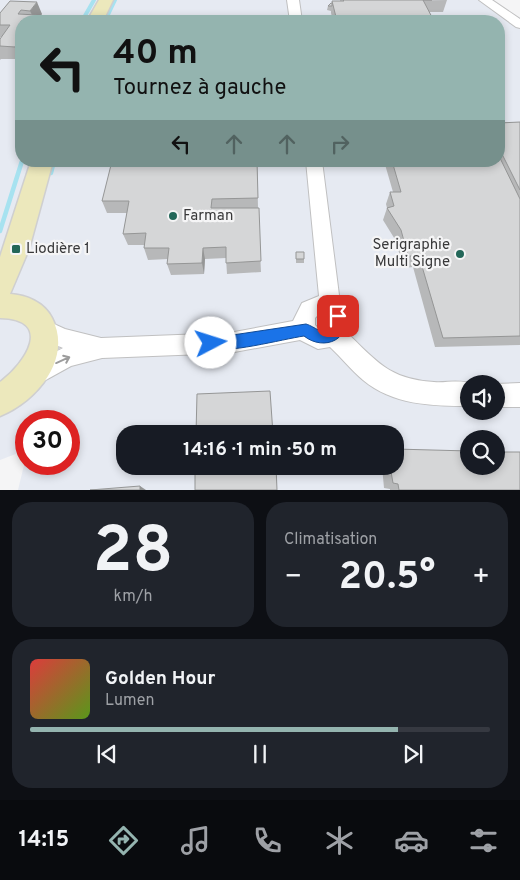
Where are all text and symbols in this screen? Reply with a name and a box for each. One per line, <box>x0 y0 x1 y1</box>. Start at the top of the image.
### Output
text: 40 m <box>113 32 198 76</box>
icon: left <box>30 35 95 100</box>
text: Tournez à gauche <box>113 75 286 102</box>
icon: left <box>167 130 195 158</box>
icon: ahead <box>220 130 248 158</box>
icon: ahead <box>273 130 301 158</box>
icon: right <box>326 130 354 158</box>
place label: Farman <box>183 207 233 226</box>
marker: Farman <box>167 210 179 222</box>
place label: Serigraphie Multi Signe <box>373 236 450 272</box>
place label: Liodière 1 <box>26 240 90 259</box>
marker: Liodière 1 <box>10 243 22 255</box>
marker: Serigraphie Multi Signe <box>454 248 466 260</box>
pin <box>317 295 359 337</box>
icon: arrive <box>324 302 352 330</box>
position arrow <box>184 316 236 368</box>
one-way arrow <box>55 354 70 364</box>
map controls <box>460 375 505 475</box>
button: sound <box>460 375 505 420</box>
speed limit sign: 30 <box>15 410 80 475</box>
button: search <box>460 430 505 475</box>
text: 14:16 · 1 min · 50 m <box>183 438 337 462</box>
text: 28 <box>93 513 173 595</box>
text: Climatisation <box>284 530 377 550</box>
text: 20.5° <box>339 554 435 603</box>
text: − <box>284 560 302 596</box>
text: + <box>472 560 490 596</box>
text: km/h <box>114 587 152 607</box>
text: Golden Hour <box>105 667 216 691</box>
text: Lumen <box>105 691 155 711</box>
icon: previous <box>93 740 121 768</box>
icon: pause <box>246 740 274 768</box>
icon: next <box>399 740 427 768</box>
icon: directions <box>106 823 141 858</box>
icon: music <box>178 823 213 858</box>
icon: phone <box>250 823 285 858</box>
icon: climate <box>322 823 357 858</box>
icon: car <box>394 823 429 858</box>
icon: filters <box>466 823 501 858</box>
text: 14:15 <box>19 827 69 854</box>

